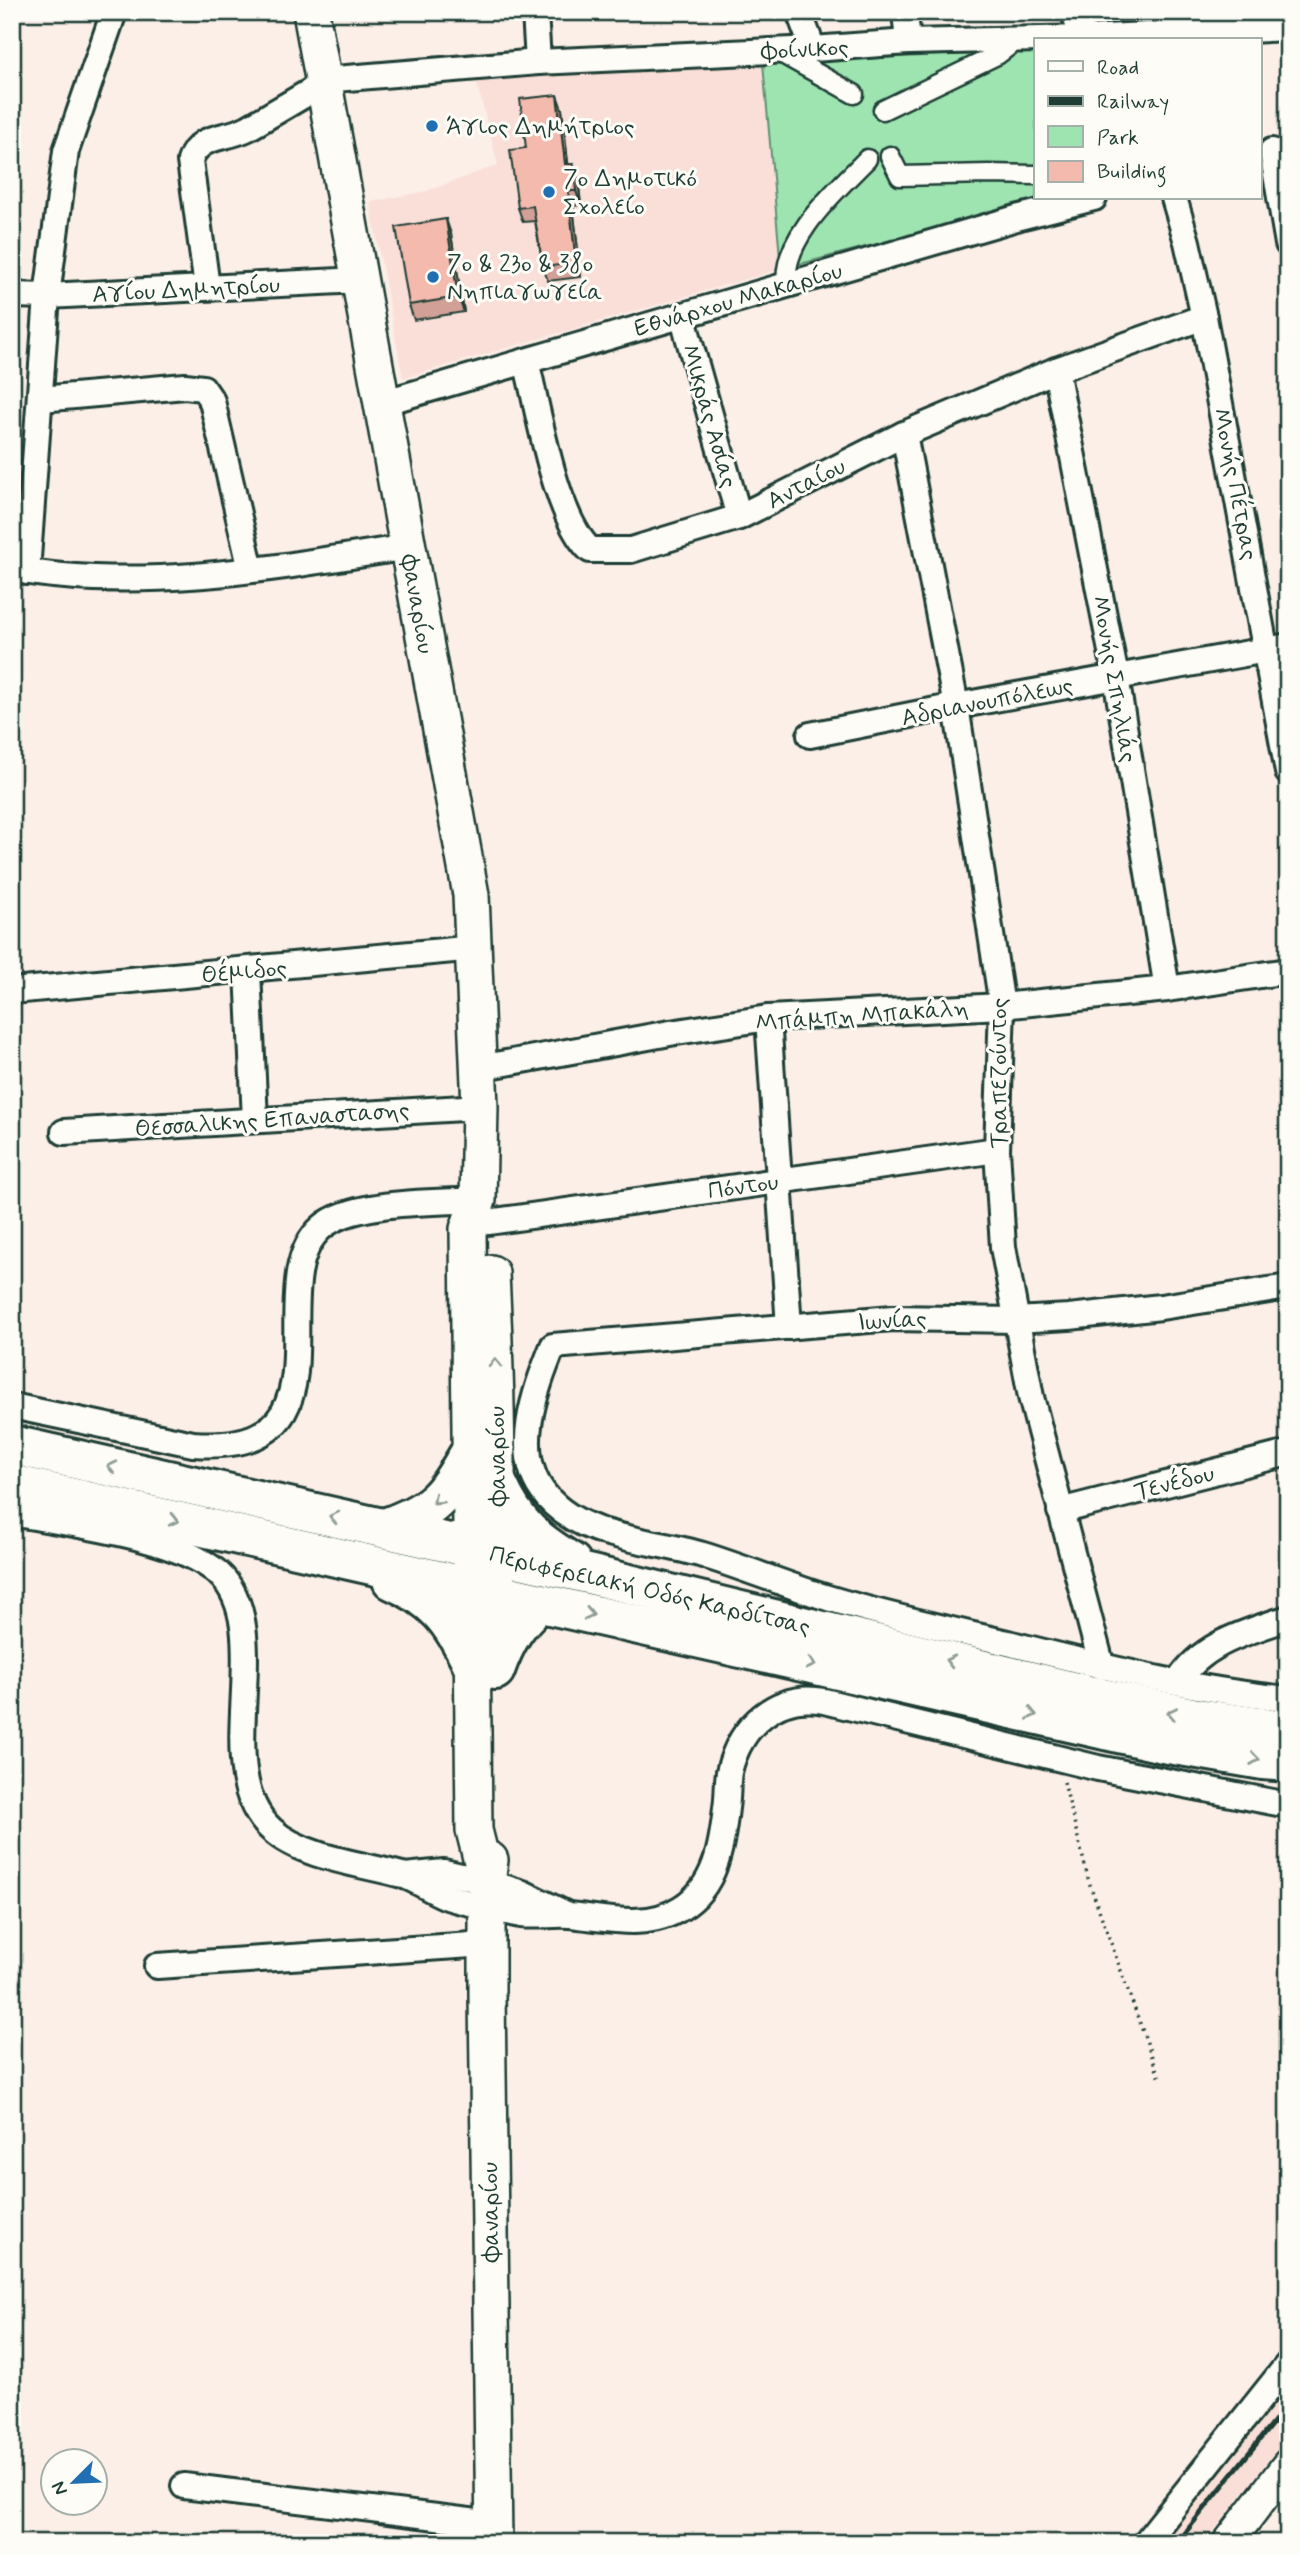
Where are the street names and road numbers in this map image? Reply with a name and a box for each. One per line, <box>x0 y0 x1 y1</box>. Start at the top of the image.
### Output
street label: Φοίνικος <box>760 33 850 68</box>
street label: Εθνάρχου Μακαρίου <box>631 256 846 345</box>
street label: Αγίου Δημητρίου <box>91 270 281 311</box>
street label: Μικράς Ασίας <box>673 341 744 492</box>
street label: Μονής Πέτρας <box>1205 405 1265 563</box>
street label: Ανταίου <box>762 451 851 517</box>
street label: Φαναρίου <box>392 551 440 656</box>
street label: Μονής Σπηλιάς <box>1084 593 1143 765</box>
street label: Αδριανουπόλεως <box>899 671 1076 734</box>
street label: Θέμιδος <box>200 952 288 992</box>
street label: Μπάμπη Μπακάλη <box>754 994 970 1039</box>
street label: Τραπεζούντος <box>984 998 1015 1148</box>
street label: Θεσσαλικης Επαναστασης <box>134 1095 411 1146</box>
street label: Πόντου <box>706 1167 781 1208</box>
street label: Ιωνίας <box>857 1304 928 1339</box>
street label: Φαναρίου <box>482 1406 515 1507</box>
street label: Τενέδου <box>1131 1458 1218 1508</box>
street label: Περιφερειακή Οδός Καρδίτσας <box>486 1539 813 1644</box>
street label: Φαναρίου <box>475 2162 508 2263</box>

